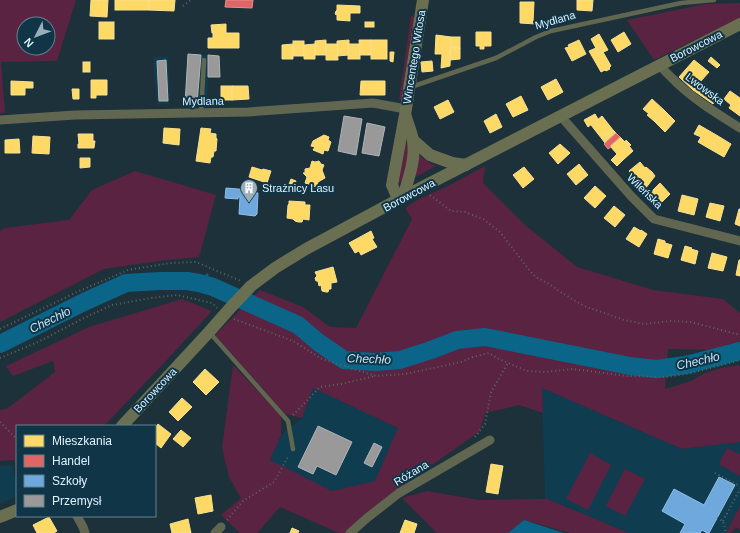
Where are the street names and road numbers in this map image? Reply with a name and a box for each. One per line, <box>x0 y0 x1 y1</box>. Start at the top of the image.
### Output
street label: Wincentego Witosa <box>401 8 427 105</box>
street label: Mydlana <box>533 8 577 31</box>
street label: Borowcowa <box>668 27 725 64</box>
street label: Lwowska <box>683 71 727 108</box>
street label: Mydlana <box>182 95 225 107</box>
street label: Wileńska <box>625 171 666 211</box>
street label: Borowcowa <box>381 176 438 214</box>
street label: Borowcowa <box>131 364 179 415</box>
street label: Różana <box>392 458 431 488</box>

